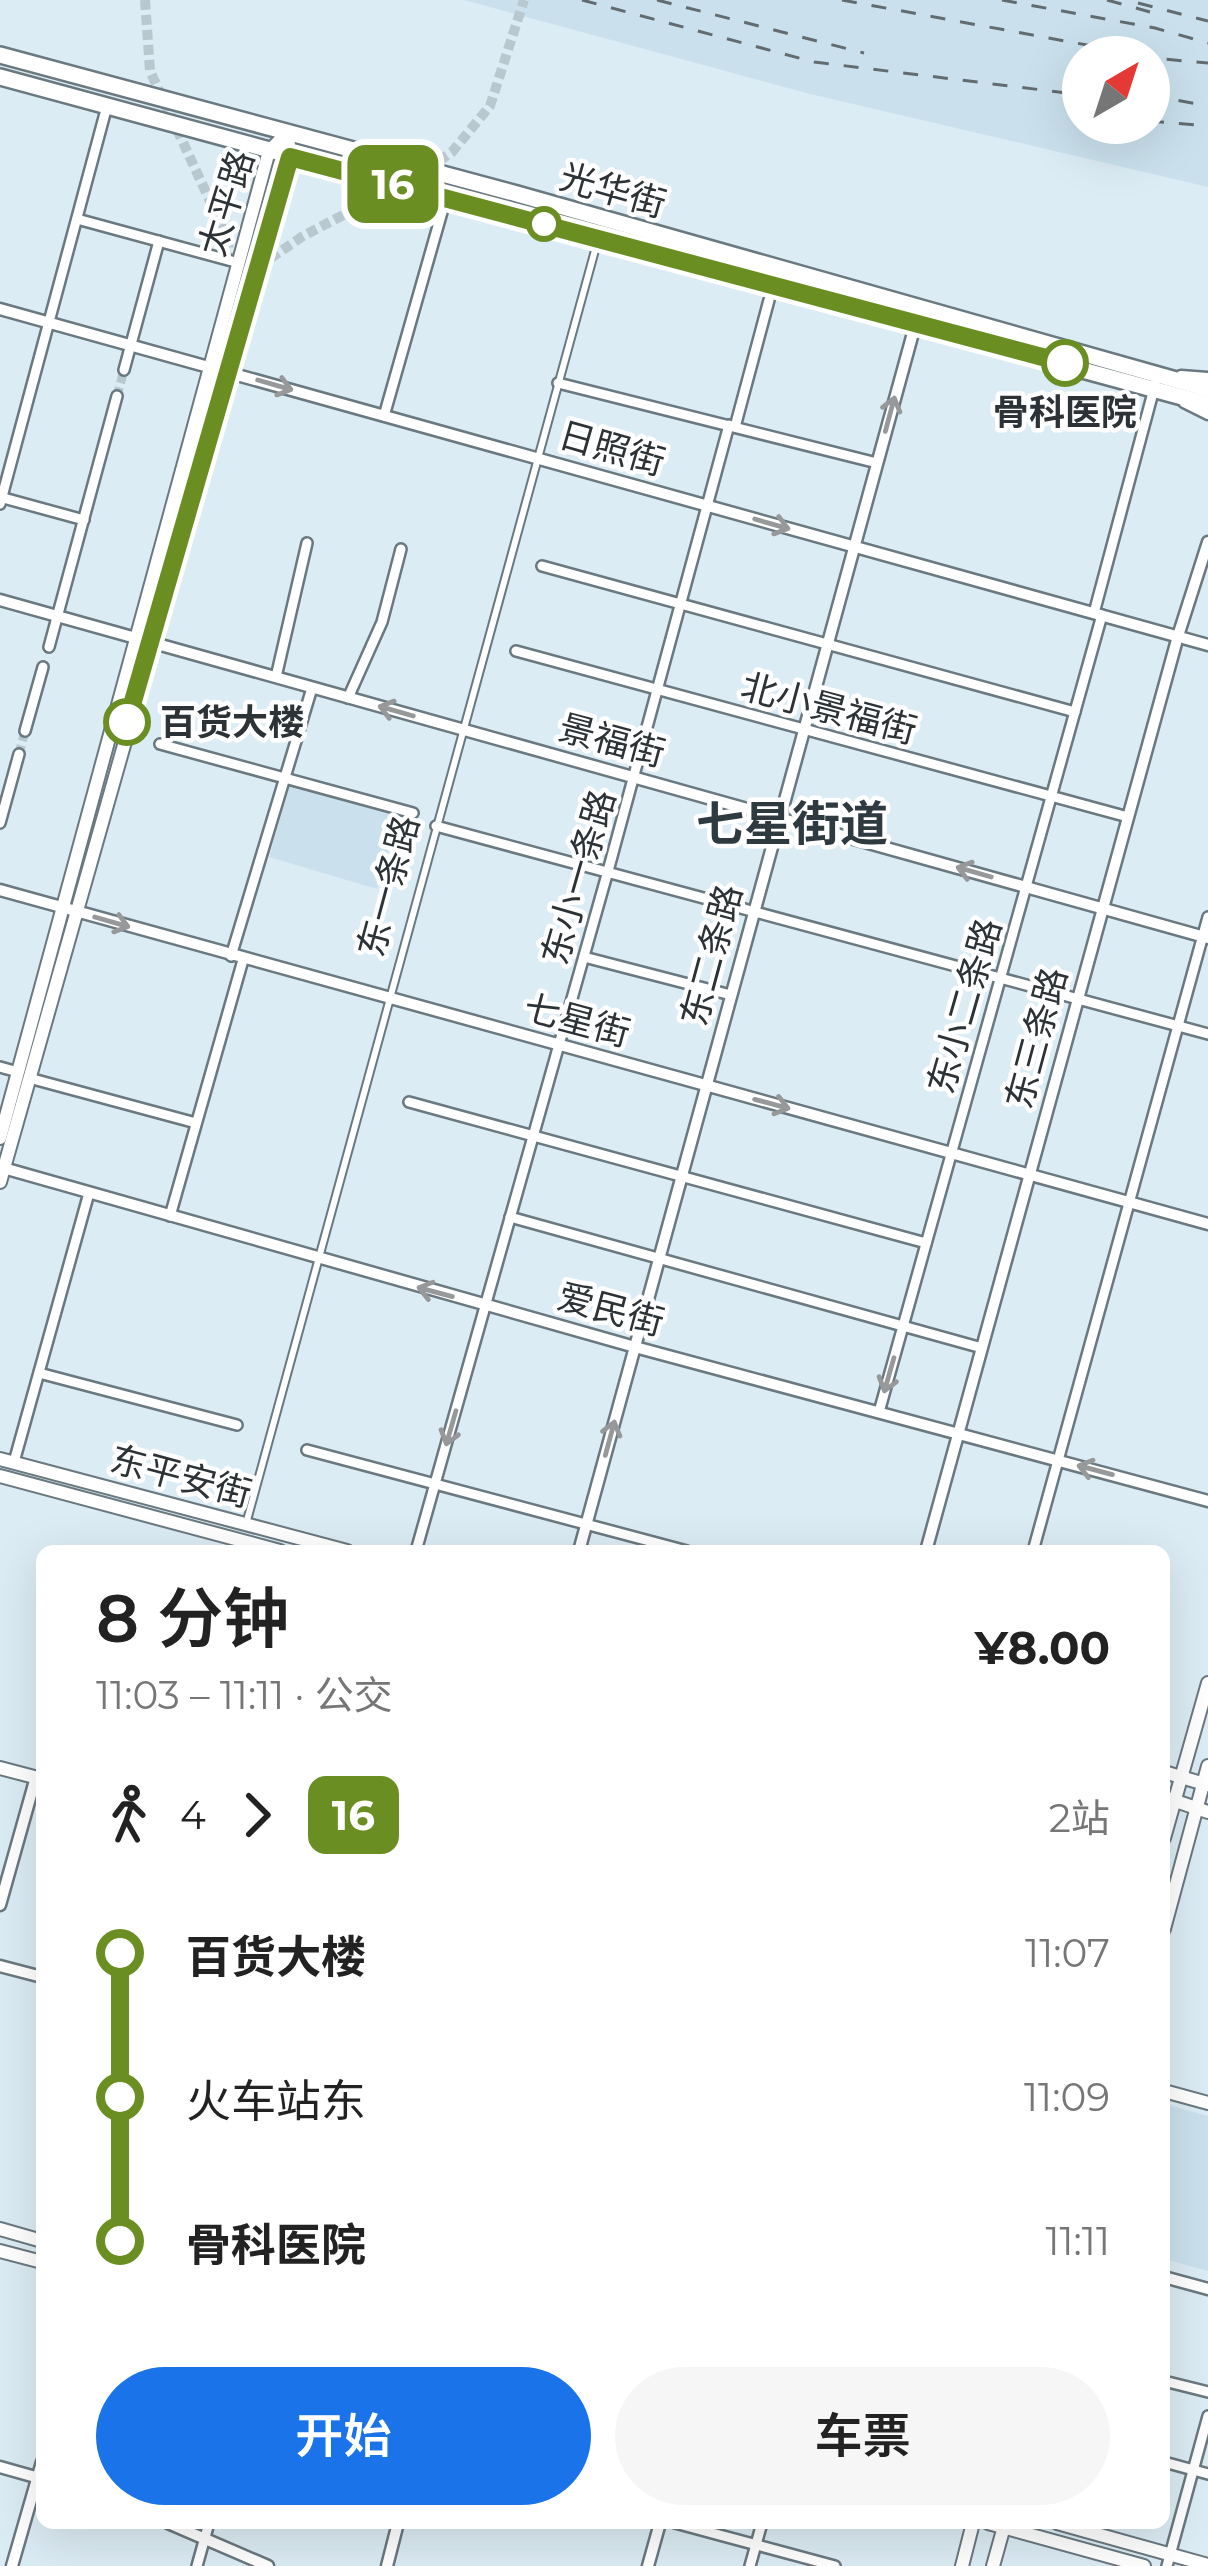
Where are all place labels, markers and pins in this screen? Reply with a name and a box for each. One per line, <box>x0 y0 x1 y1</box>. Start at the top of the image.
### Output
unlabelled marker <box>528 208 560 240</box>
marker: 骨科医院 <box>1043 341 1087 385</box>
place label: 骨科医院 <box>993 390 1137 434</box>
marker: 百货大楼 <box>105 700 149 744</box>
place label: 百货大楼 <box>160 700 304 744</box>

